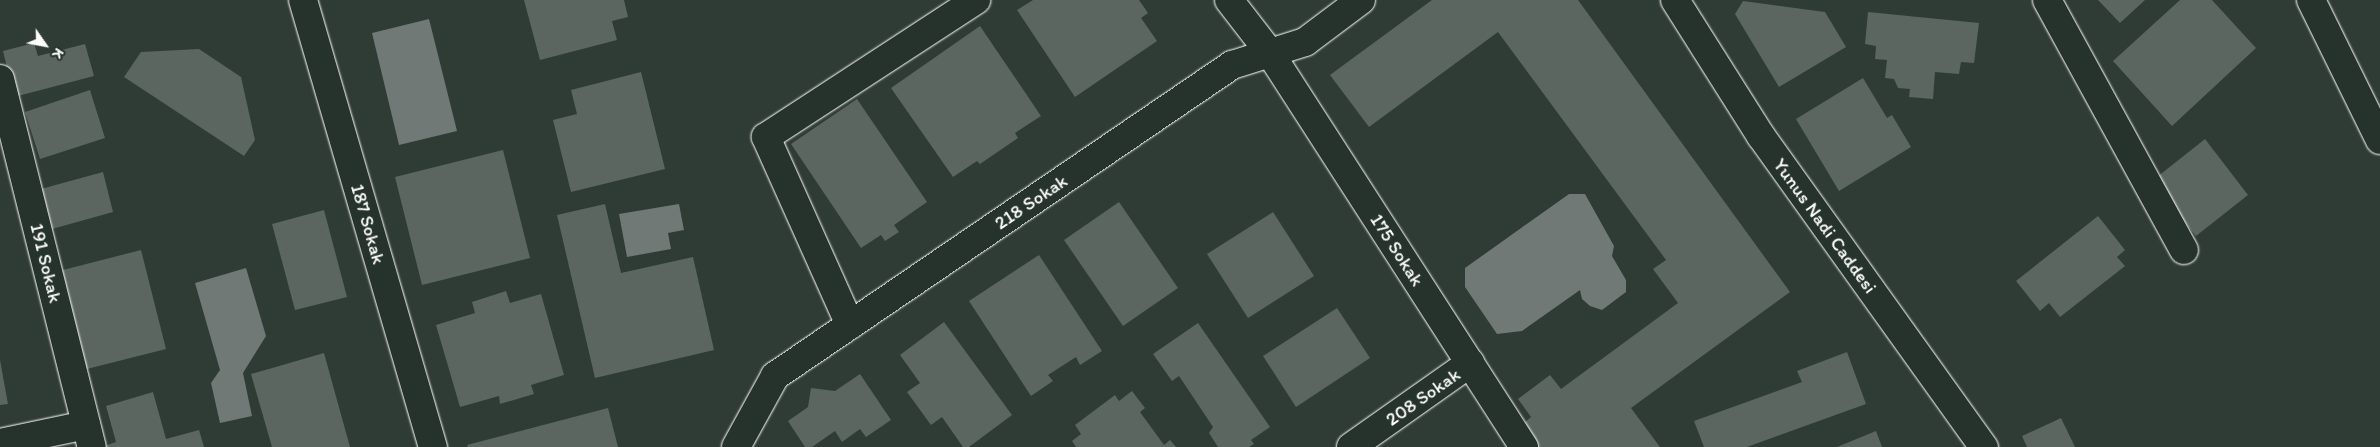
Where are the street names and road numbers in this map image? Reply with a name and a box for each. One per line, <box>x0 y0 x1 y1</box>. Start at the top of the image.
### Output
street label: Yunus Nadi Caddesi <box>1768 154 1882 298</box>
street label: 218 Sokak <box>990 169 1072 235</box>
street label: 187 Sokak <box>346 181 390 267</box>
street label: 175 Sokak <box>1365 210 1429 290</box>
street label: 191 Sokak <box>25 221 67 305</box>
street label: 208 Sokak <box>1381 363 1465 431</box>

